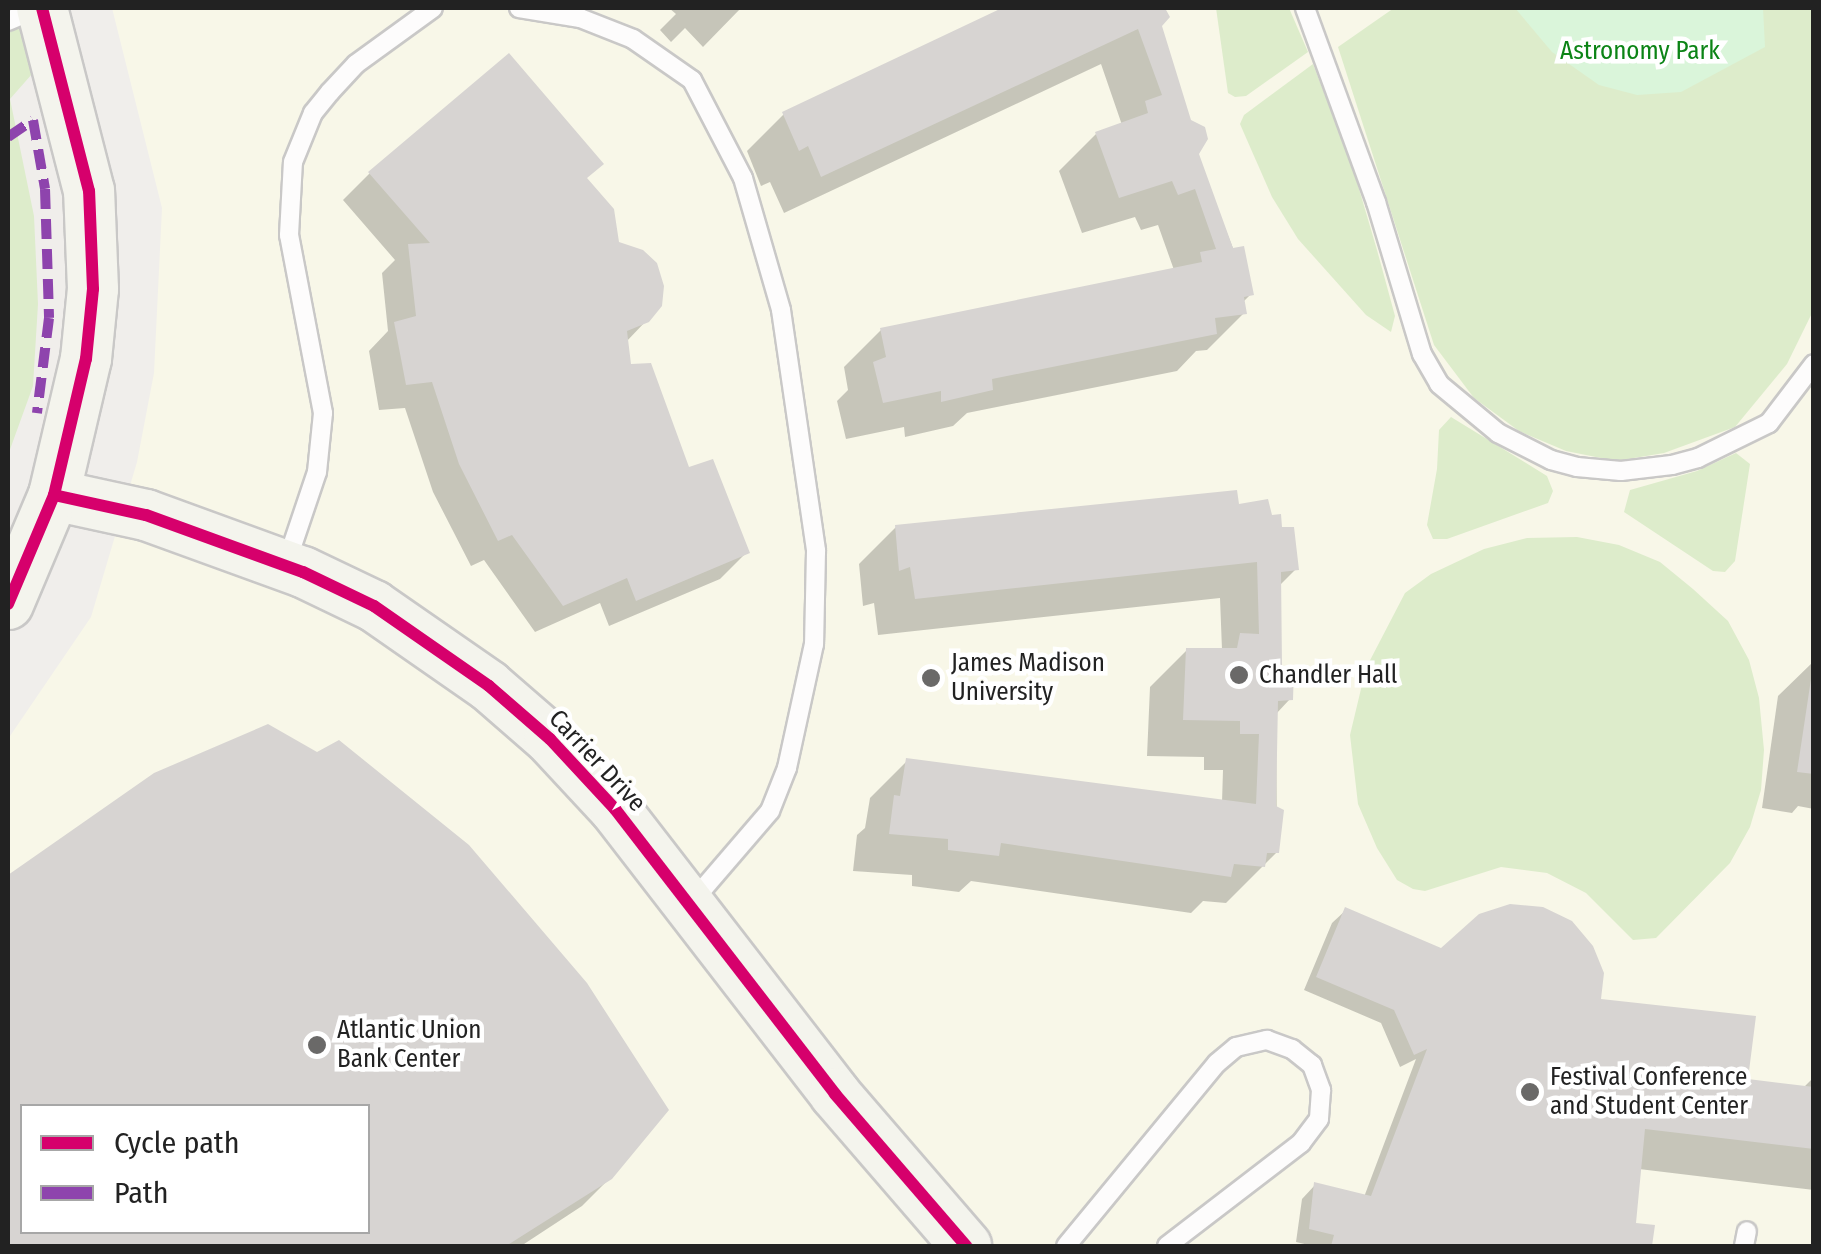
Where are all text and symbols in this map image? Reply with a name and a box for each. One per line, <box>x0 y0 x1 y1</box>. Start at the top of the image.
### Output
park label: Astronomy Park <box>1560 36 1720 66</box>
place label: James Madison University <box>951 649 1105 708</box>
place label: Chandler Hall <box>1259 660 1397 690</box>
marker: Chandler Hall <box>1228 664 1250 686</box>
marker: James Madison University <box>920 667 942 689</box>
street label: Carrier Drive <box>542 704 652 818</box>
place label: Atlantic Union Bank Center <box>337 1016 482 1075</box>
marker: Atlantic Union Bank Center <box>306 1034 328 1056</box>
place label: Festival Conference and Student Center <box>1550 1063 1748 1122</box>
marker: Festival Conference and Student Center <box>1519 1081 1541 1103</box>
legend <box>20 1104 370 1234</box>
text: Cycle path <box>114 1125 240 1161</box>
text: Path <box>114 1175 168 1211</box>

